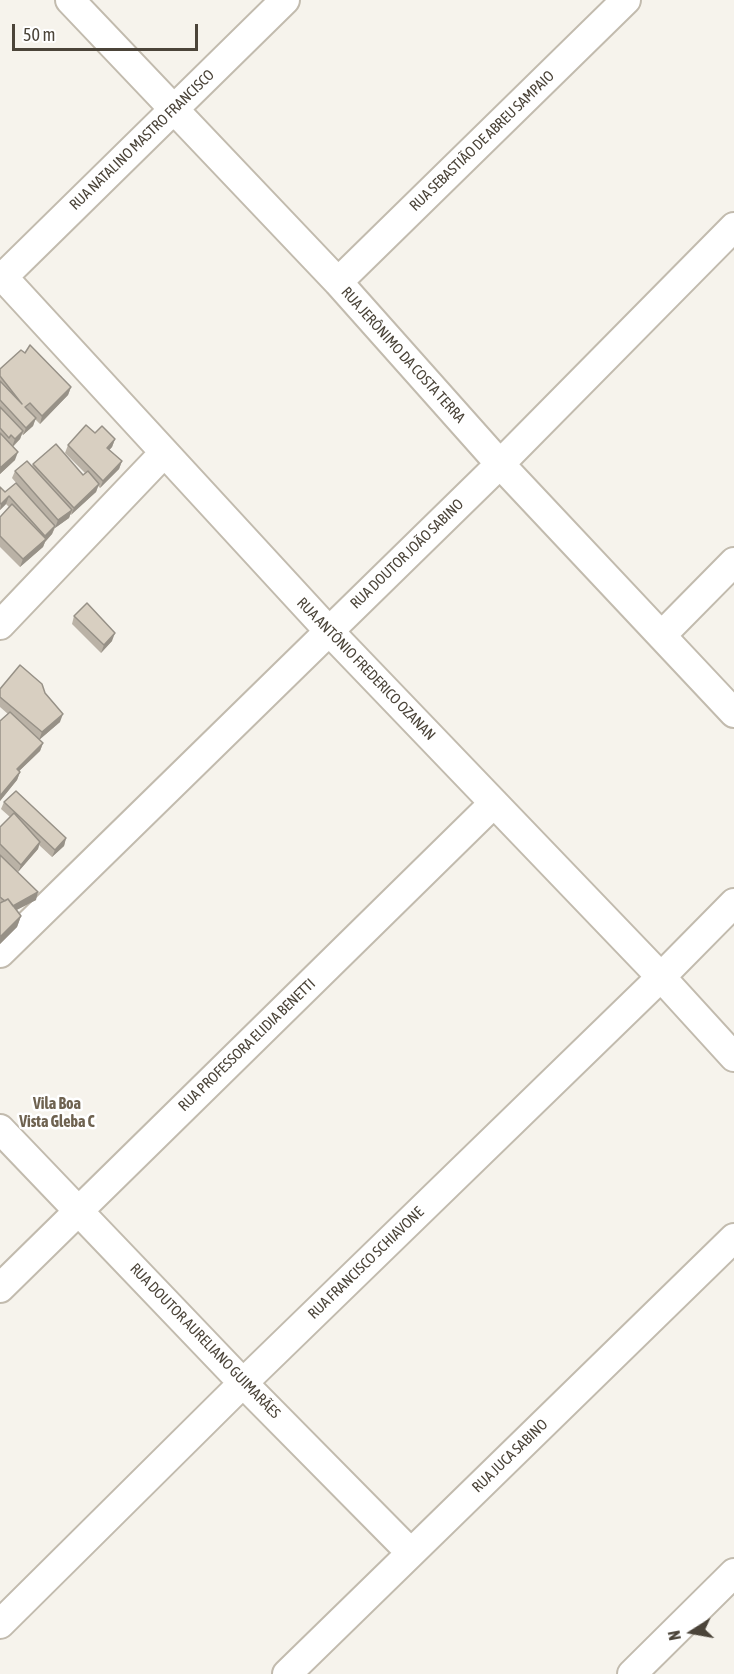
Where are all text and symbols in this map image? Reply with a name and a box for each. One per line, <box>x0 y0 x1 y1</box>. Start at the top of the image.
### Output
scale bar <box>15 12 201 50</box>
text: 50 m <box>23 24 55 45</box>
street label: RUA NATALINO MASTRO FRANCISCO <box>66 66 218 214</box>
street label: RUA SEBASTIÃO DE ABREU SAMPAIO <box>406 67 558 215</box>
street label: RUA JERÔNIMO DA COSTA TERRA <box>337 283 469 427</box>
street label: RUA DOUTOR JOÃO SABINO <box>347 495 467 613</box>
street label: RUA ANTÔNIO FREDERICO OZANAN <box>293 594 439 744</box>
street label: RUA PROFESSORA ELIDIA BENETTI <box>175 975 319 1115</box>
district label: Vila Boa Vista Gleba C <box>19 1094 95 1132</box>
street label: RUA FRANCISCO SCHIAVONE <box>305 1203 427 1323</box>
street label: RUA DOUTOR AURELIANO GUIMARÃES <box>126 1260 284 1422</box>
street label: RUA JUCA SABINO <box>469 1416 551 1496</box>
north arrow <box>662 1602 722 1662</box>
text: N <box>665 1629 684 1642</box>

